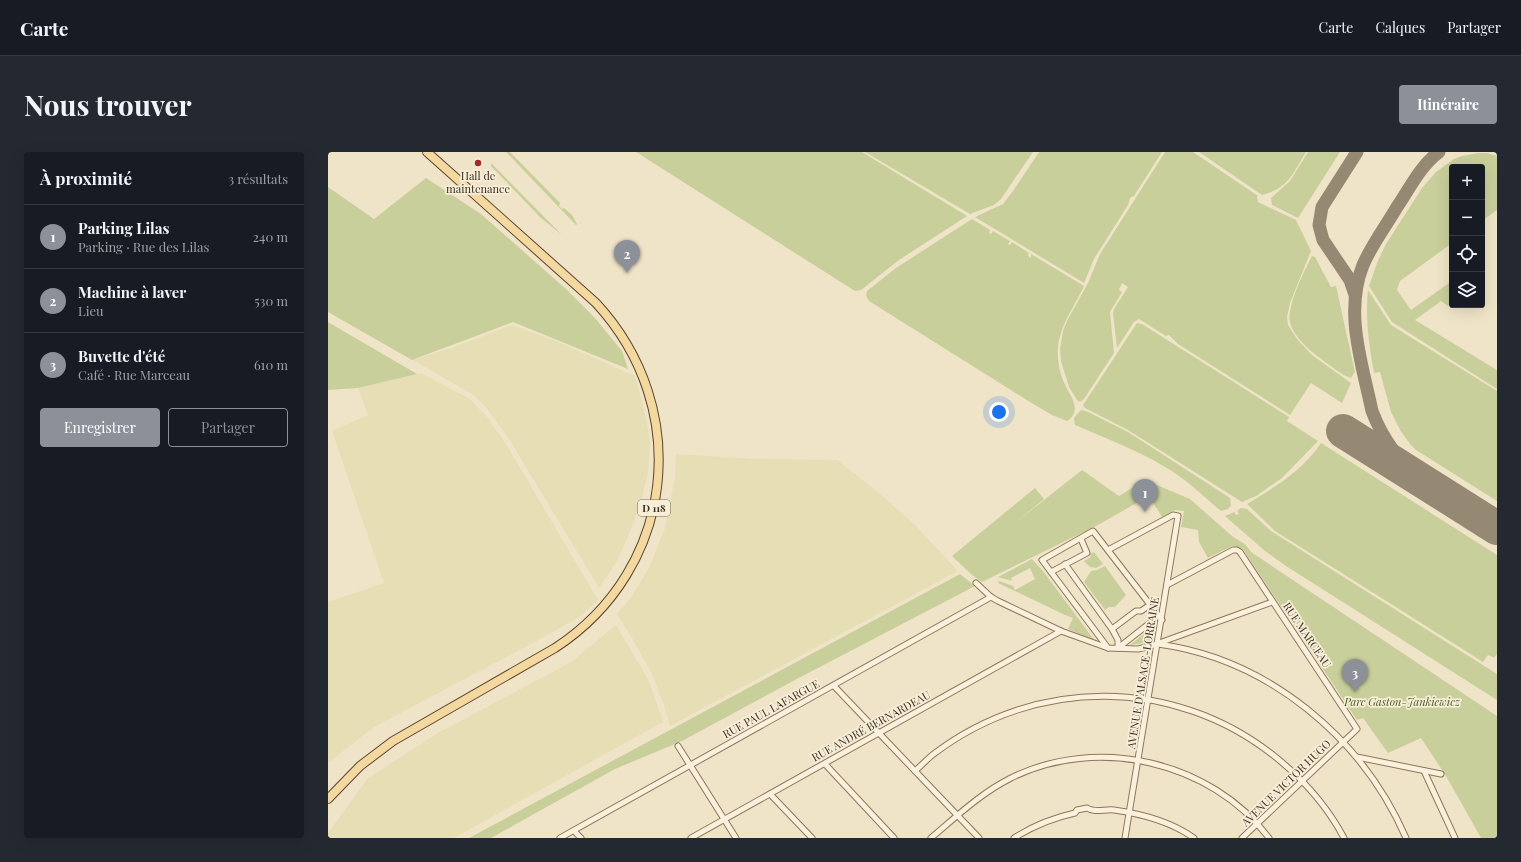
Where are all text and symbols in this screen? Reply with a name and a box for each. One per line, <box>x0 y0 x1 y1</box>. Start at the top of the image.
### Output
text: Carte <box>20 15 68 41</box>
text: Carte <box>1319 18 1353 37</box>
text: Calques <box>1375 18 1425 37</box>
text: Partager <box>1447 18 1501 37</box>
button: Itinéraire <box>1399 85 1497 124</box>
text: Nous trouver <box>24 86 192 123</box>
marker: Hall de maintenance <box>473 158 483 168</box>
map controls <box>1449 164 1485 308</box>
button: + <box>1449 164 1485 200</box>
text: À proximité <box>40 167 132 189</box>
place label: Hall de maintenance <box>446 168 510 196</box>
text: 3 résultats <box>228 170 288 187</box>
button: − <box>1449 200 1485 236</box>
text: Parking Lilas <box>78 218 169 238</box>
text: 1 <box>51 228 55 245</box>
text: 240 m <box>253 228 288 245</box>
button: locate <box>1449 236 1485 272</box>
text: Parking · Rue des Lilas <box>78 238 209 255</box>
pin: 2 <box>614 240 640 273</box>
button: layers <box>1449 272 1485 308</box>
text: Machine à laver <box>78 282 186 302</box>
text: 2 <box>50 292 56 309</box>
text: 530 m <box>254 292 288 309</box>
text: Lieu <box>78 302 104 319</box>
text: Buvette d'été <box>78 346 165 366</box>
text: 3 <box>50 356 56 373</box>
text: 610 m <box>254 356 288 373</box>
text: Café · Rue Marceau <box>78 366 190 383</box>
your location <box>989 402 1009 422</box>
button: Enregistrer <box>40 408 160 447</box>
button: Partager <box>168 408 288 447</box>
pin: 1 <box>1132 479 1158 512</box>
road number: D 118 <box>638 500 670 516</box>
street label: AVENUE D'ALSACE-LORRAINE <box>1123 596 1162 751</box>
street label: RUE MARCEAU <box>1280 599 1335 671</box>
pin: 3 <box>1342 659 1368 692</box>
street label: RUE PAUL LAFARGUE <box>720 676 822 741</box>
street label: RUE ANDRÉ BERNARDEAU <box>809 686 933 765</box>
park label: Parc Gaston-Jankiewicz <box>1343 694 1461 709</box>
street label: AVENUE VICTOR HUGO <box>1237 736 1334 830</box>

